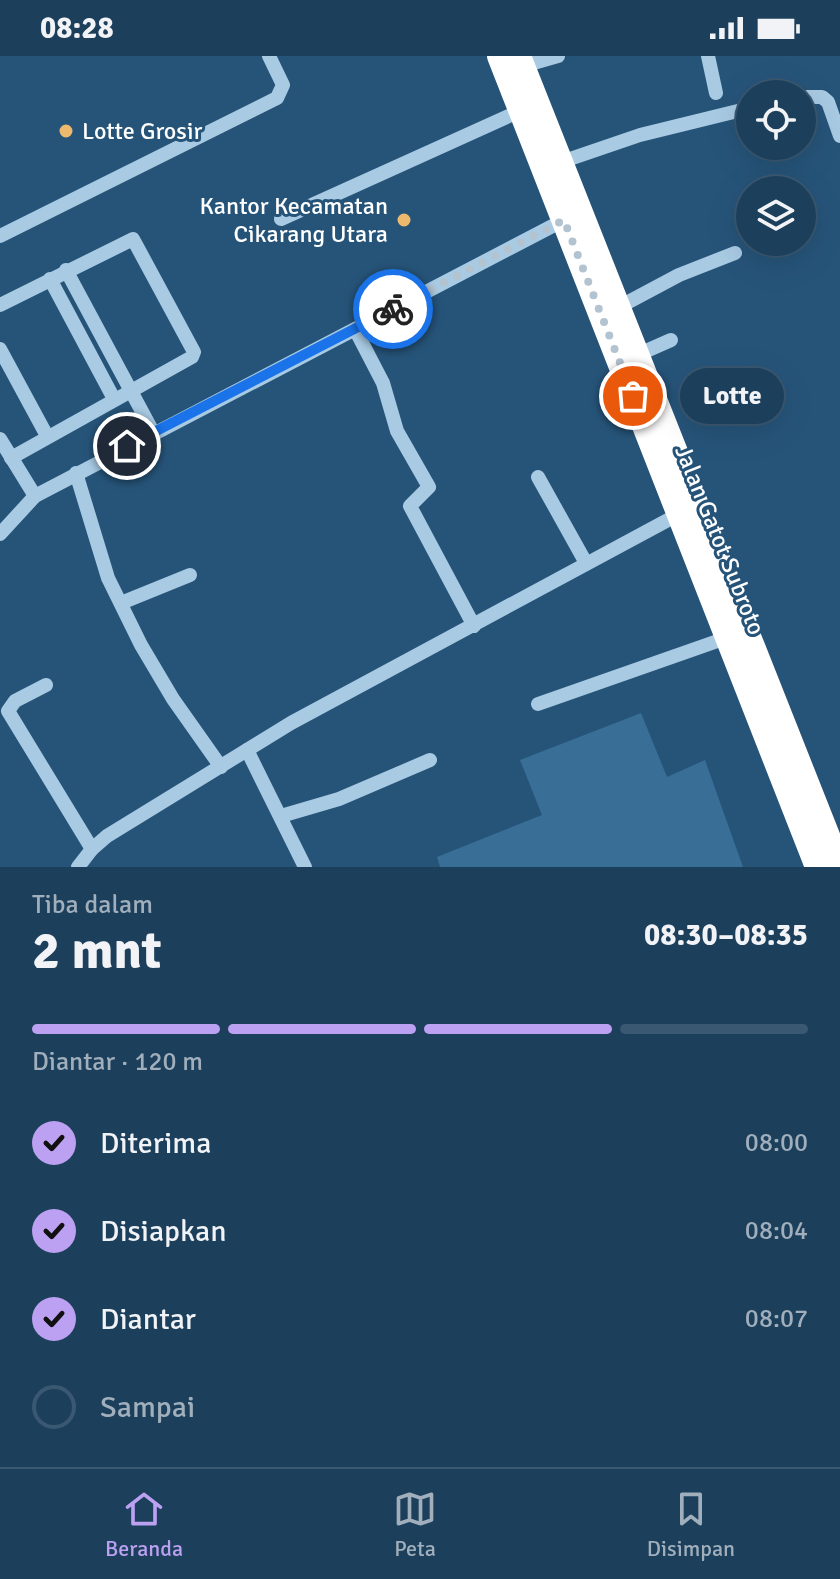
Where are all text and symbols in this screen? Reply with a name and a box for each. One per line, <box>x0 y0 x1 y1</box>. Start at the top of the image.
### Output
text: 08:28 <box>40 10 114 47</box>
map controls <box>736 80 816 256</box>
button: locate <box>736 80 816 160</box>
place label: Lotte Grosir <box>82 116 202 146</box>
marker: Lotte Grosir <box>57 122 75 140</box>
button: layers <box>736 176 816 256</box>
place label: Kantor Kecamatan Cikarang Utara <box>200 191 388 249</box>
marker: Kantor Kecamatan Cikarang Utara <box>395 211 413 229</box>
courier <box>353 269 433 349</box>
icon: bike <box>371 287 415 331</box>
pin <box>599 362 667 430</box>
callout: Lotte <box>681 368 785 424</box>
icon: bag <box>611 374 655 418</box>
text: Lotte <box>702 380 762 412</box>
pin <box>93 412 161 480</box>
icon: home <box>105 424 149 468</box>
street label: Jalan Gatot Subroto <box>668 441 772 639</box>
text: Tiba dalam <box>32 889 153 921</box>
text: 08:30–08:35 <box>644 917 808 954</box>
text: 2 mnt <box>32 919 161 983</box>
text: Diantar · 120 m <box>32 1046 203 1078</box>
icon: check <box>32 1121 76 1165</box>
text: Diterima <box>100 1125 211 1162</box>
text: 08:00 <box>745 1127 808 1159</box>
icon: check <box>32 1209 76 1253</box>
text: Disiapkan <box>100 1213 227 1250</box>
text: 08:04 <box>745 1215 808 1247</box>
icon: check <box>32 1297 76 1341</box>
text: Diantar <box>100 1301 196 1338</box>
text: 08:07 <box>745 1303 808 1335</box>
text: Sampai <box>100 1389 195 1426</box>
tab: Beranda <box>105 1487 183 1562</box>
tab: Peta <box>393 1487 437 1562</box>
tab: Disimpan <box>647 1487 735 1562</box>

